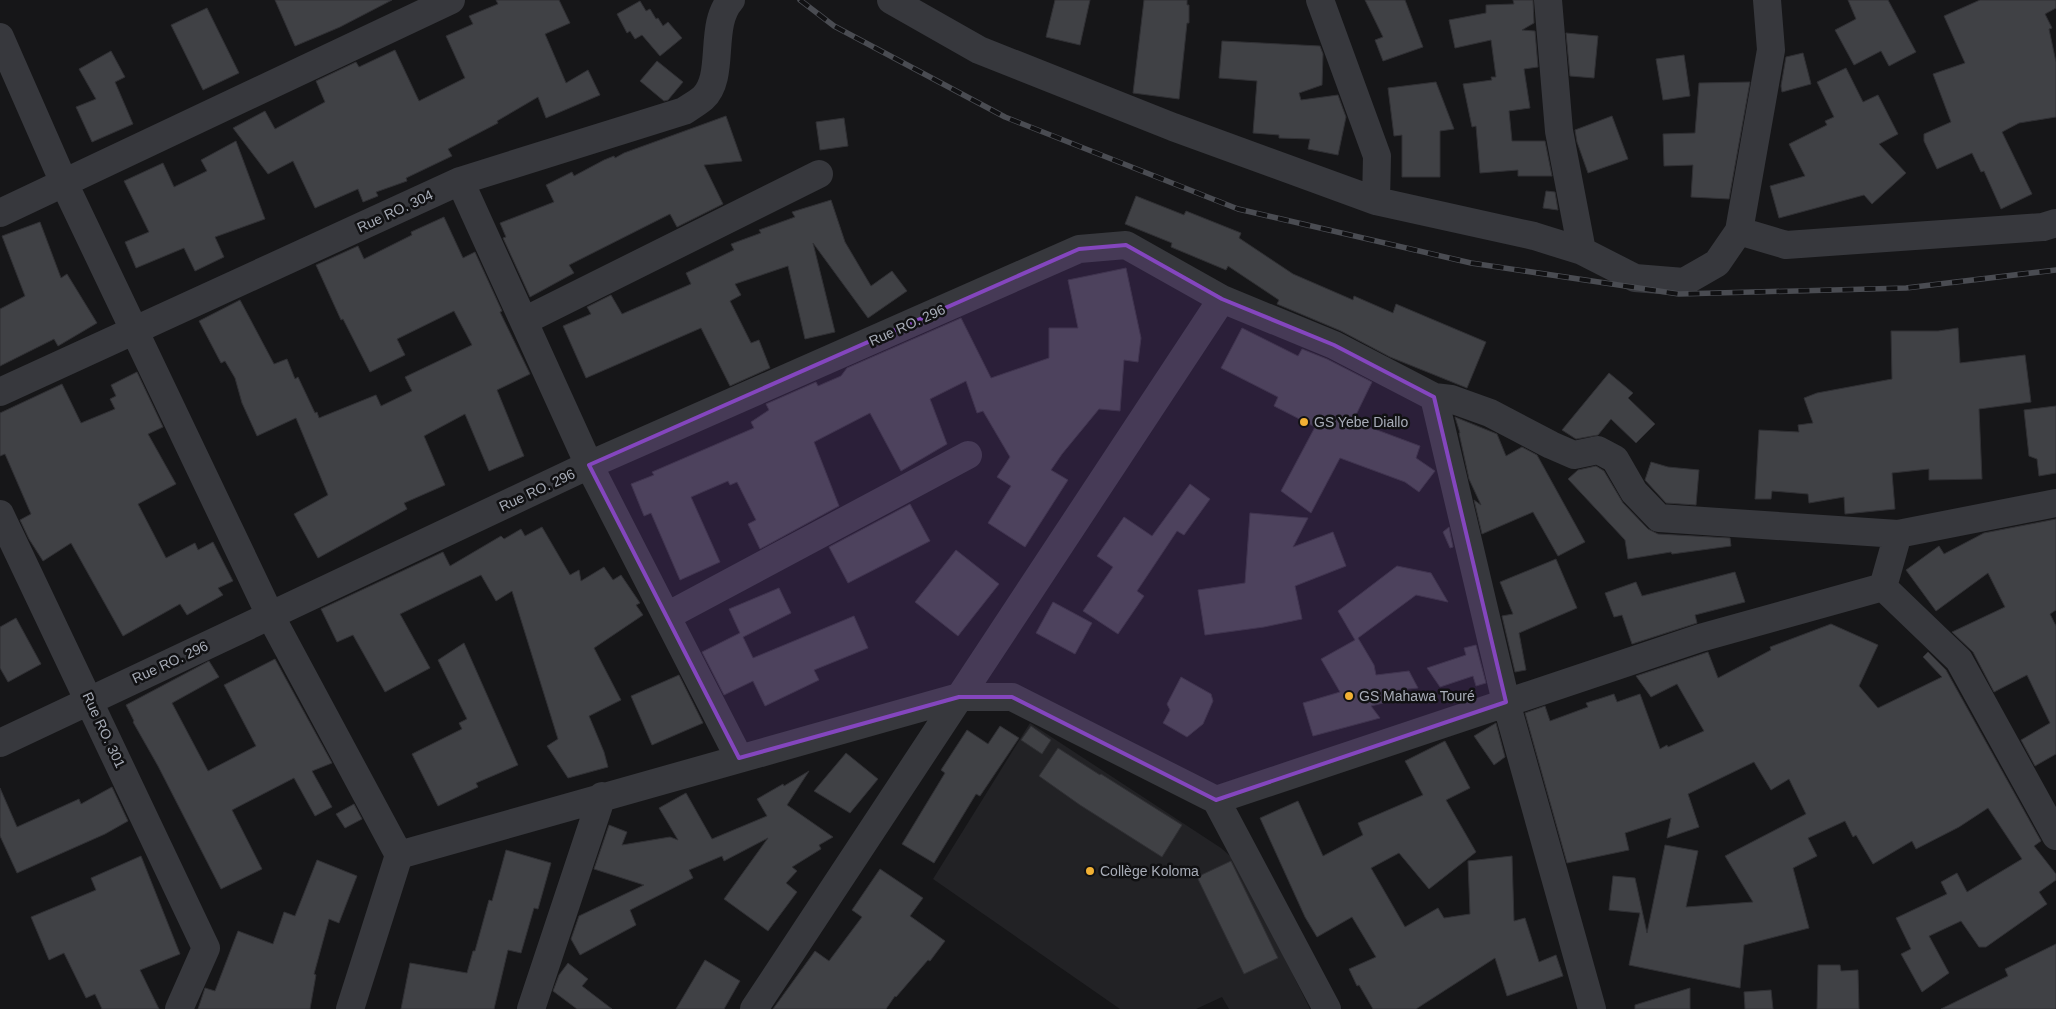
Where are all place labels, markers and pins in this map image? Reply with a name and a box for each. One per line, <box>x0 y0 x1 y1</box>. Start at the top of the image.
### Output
place label: GS Yebe Diallo <box>1314 414 1408 430</box>
marker: GS Yebe Diallo <box>1298 416 1310 428</box>
place label: GS Mahawa Touré <box>1359 688 1475 704</box>
marker: GS Mahawa Touré <box>1343 690 1355 702</box>
place label: Collège Koloma <box>1100 863 1199 879</box>
marker: Collège Koloma <box>1084 865 1096 877</box>

